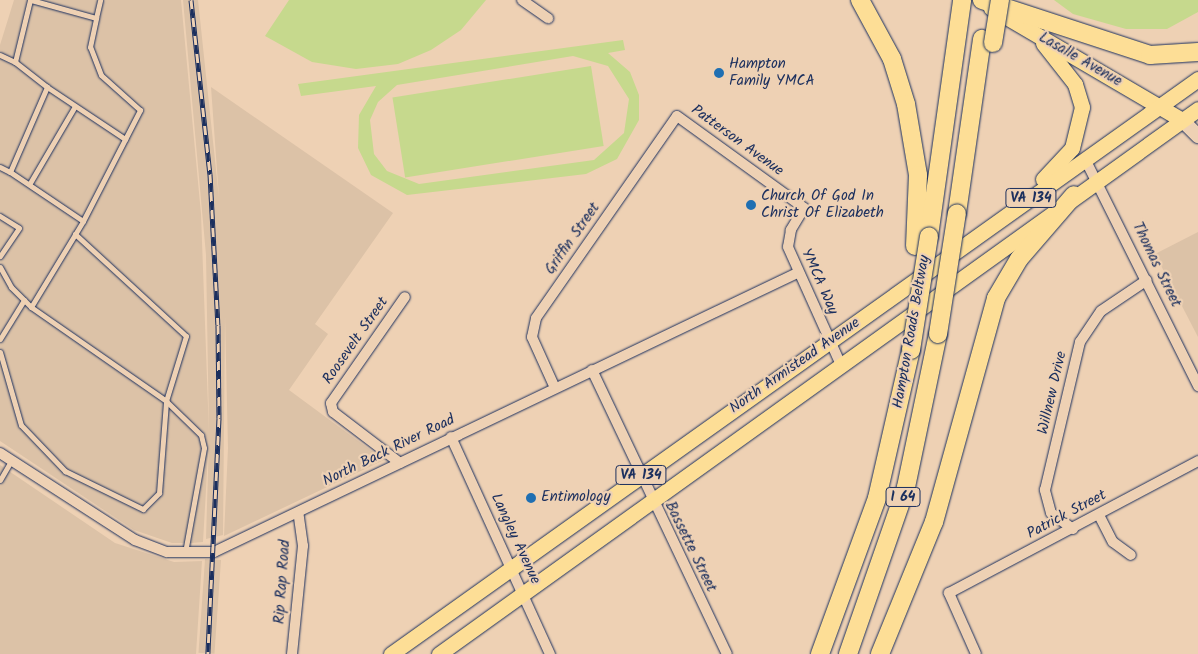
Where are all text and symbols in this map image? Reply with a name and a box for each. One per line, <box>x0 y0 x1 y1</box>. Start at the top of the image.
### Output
street label: Lasalle Avenue <box>1035 29 1125 91</box>
place label: Hampton Family YMCA <box>729 55 815 90</box>
marker: Hampton Family YMCA <box>713 67 725 79</box>
street label: Patterson Avenue <box>687 101 787 181</box>
place label: Church Of God In Christ Of Elizabeth <box>761 187 884 222</box>
road number: VA 134 <box>1005 187 1057 210</box>
marker: Church Of God In Christ Of Elizabeth <box>745 199 757 211</box>
street label: Griffin Street <box>542 200 604 278</box>
street label: Thomas Street <box>1128 220 1184 310</box>
street label: YMCA Way <box>796 246 842 318</box>
street label: Hampton Roads Beltway <box>890 254 934 410</box>
street label: Roosevelt Street <box>319 294 393 388</box>
street label: North Armistead Avenue <box>726 314 864 418</box>
street label: Willnew Drive <box>1035 350 1071 436</box>
street label: North Back River Road <box>320 411 458 491</box>
road number: VA 134 <box>615 464 667 486</box>
road number: I 64 <box>886 486 920 508</box>
street label: Patrick Street <box>1024 487 1110 543</box>
place label: Entimology <box>541 489 611 507</box>
street label: Langley Avenue <box>486 491 544 587</box>
marker: Entimology <box>525 492 537 504</box>
street label: Bassette Street <box>660 499 720 595</box>
street label: Rip Rap Road <box>271 539 295 625</box>

